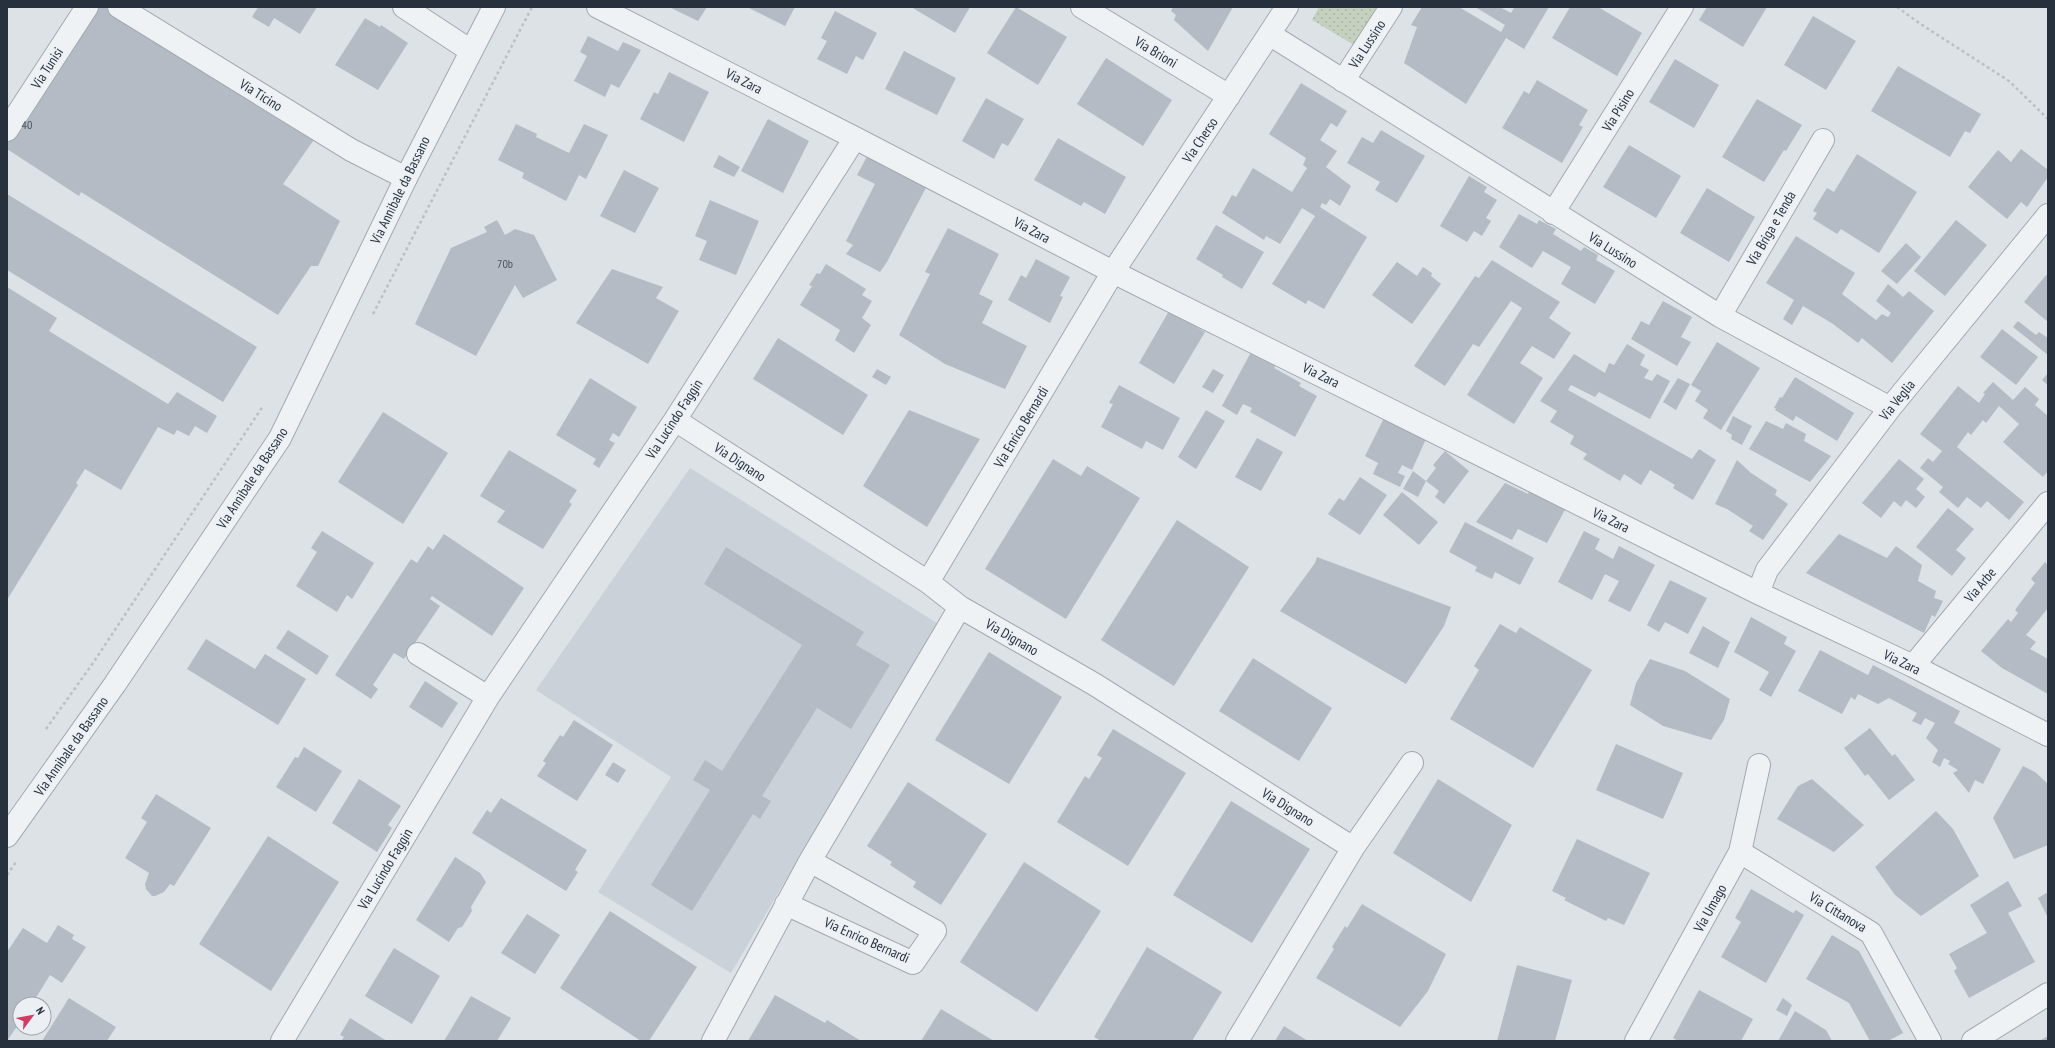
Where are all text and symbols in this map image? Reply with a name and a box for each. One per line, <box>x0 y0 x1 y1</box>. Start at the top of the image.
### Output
street label: Via Lussino <box>1344 16 1389 73</box>
street label: Via Brioni <box>1130 32 1181 72</box>
street label: Via Tunisi <box>26 44 67 93</box>
street label: Via Zara <box>722 64 765 98</box>
street label: Via Ticino <box>235 74 286 115</box>
street label: Via Pisino <box>1597 85 1638 136</box>
street label: Via Cherso <box>1178 114 1222 167</box>
house number: 40 <box>22 117 32 132</box>
street label: Via Annibale da Bassano <box>366 133 434 248</box>
street label: Via Briga e Tenda <box>1742 188 1800 269</box>
street label: Via Zara <box>1010 212 1053 247</box>
street label: Via Lussino <box>1584 227 1641 272</box>
house number: 70b <box>497 256 513 271</box>
street label: Via Zara <box>1299 358 1342 392</box>
street label: Via Lucindo Faggin <box>641 376 707 463</box>
street label: Via Veglia <box>1875 376 1919 425</box>
street label: Via Enrico Bernardi <box>989 383 1052 472</box>
street label: Via Annibale da Bassano <box>212 424 292 533</box>
street label: Via Dignano <box>710 438 769 485</box>
street label: Via Zara <box>1589 503 1632 537</box>
street label: Via Arbe <box>1960 564 2000 607</box>
street label: Via Dignano <box>981 614 1042 659</box>
street label: Via Zara <box>1880 645 1923 679</box>
street label: Via Annibale da Bassano <box>29 693 112 800</box>
street label: Via Dignano <box>1258 783 1318 830</box>
street label: Via Lucindo Faggin <box>353 825 416 914</box>
street label: Via Umago <box>1689 881 1731 936</box>
street label: Via Cittanova <box>1805 887 1870 936</box>
street label: Via Enrico Bernardi <box>821 913 913 967</box>
north arrow <box>12 996 52 1036</box>
text: N <box>33 1004 48 1017</box>

